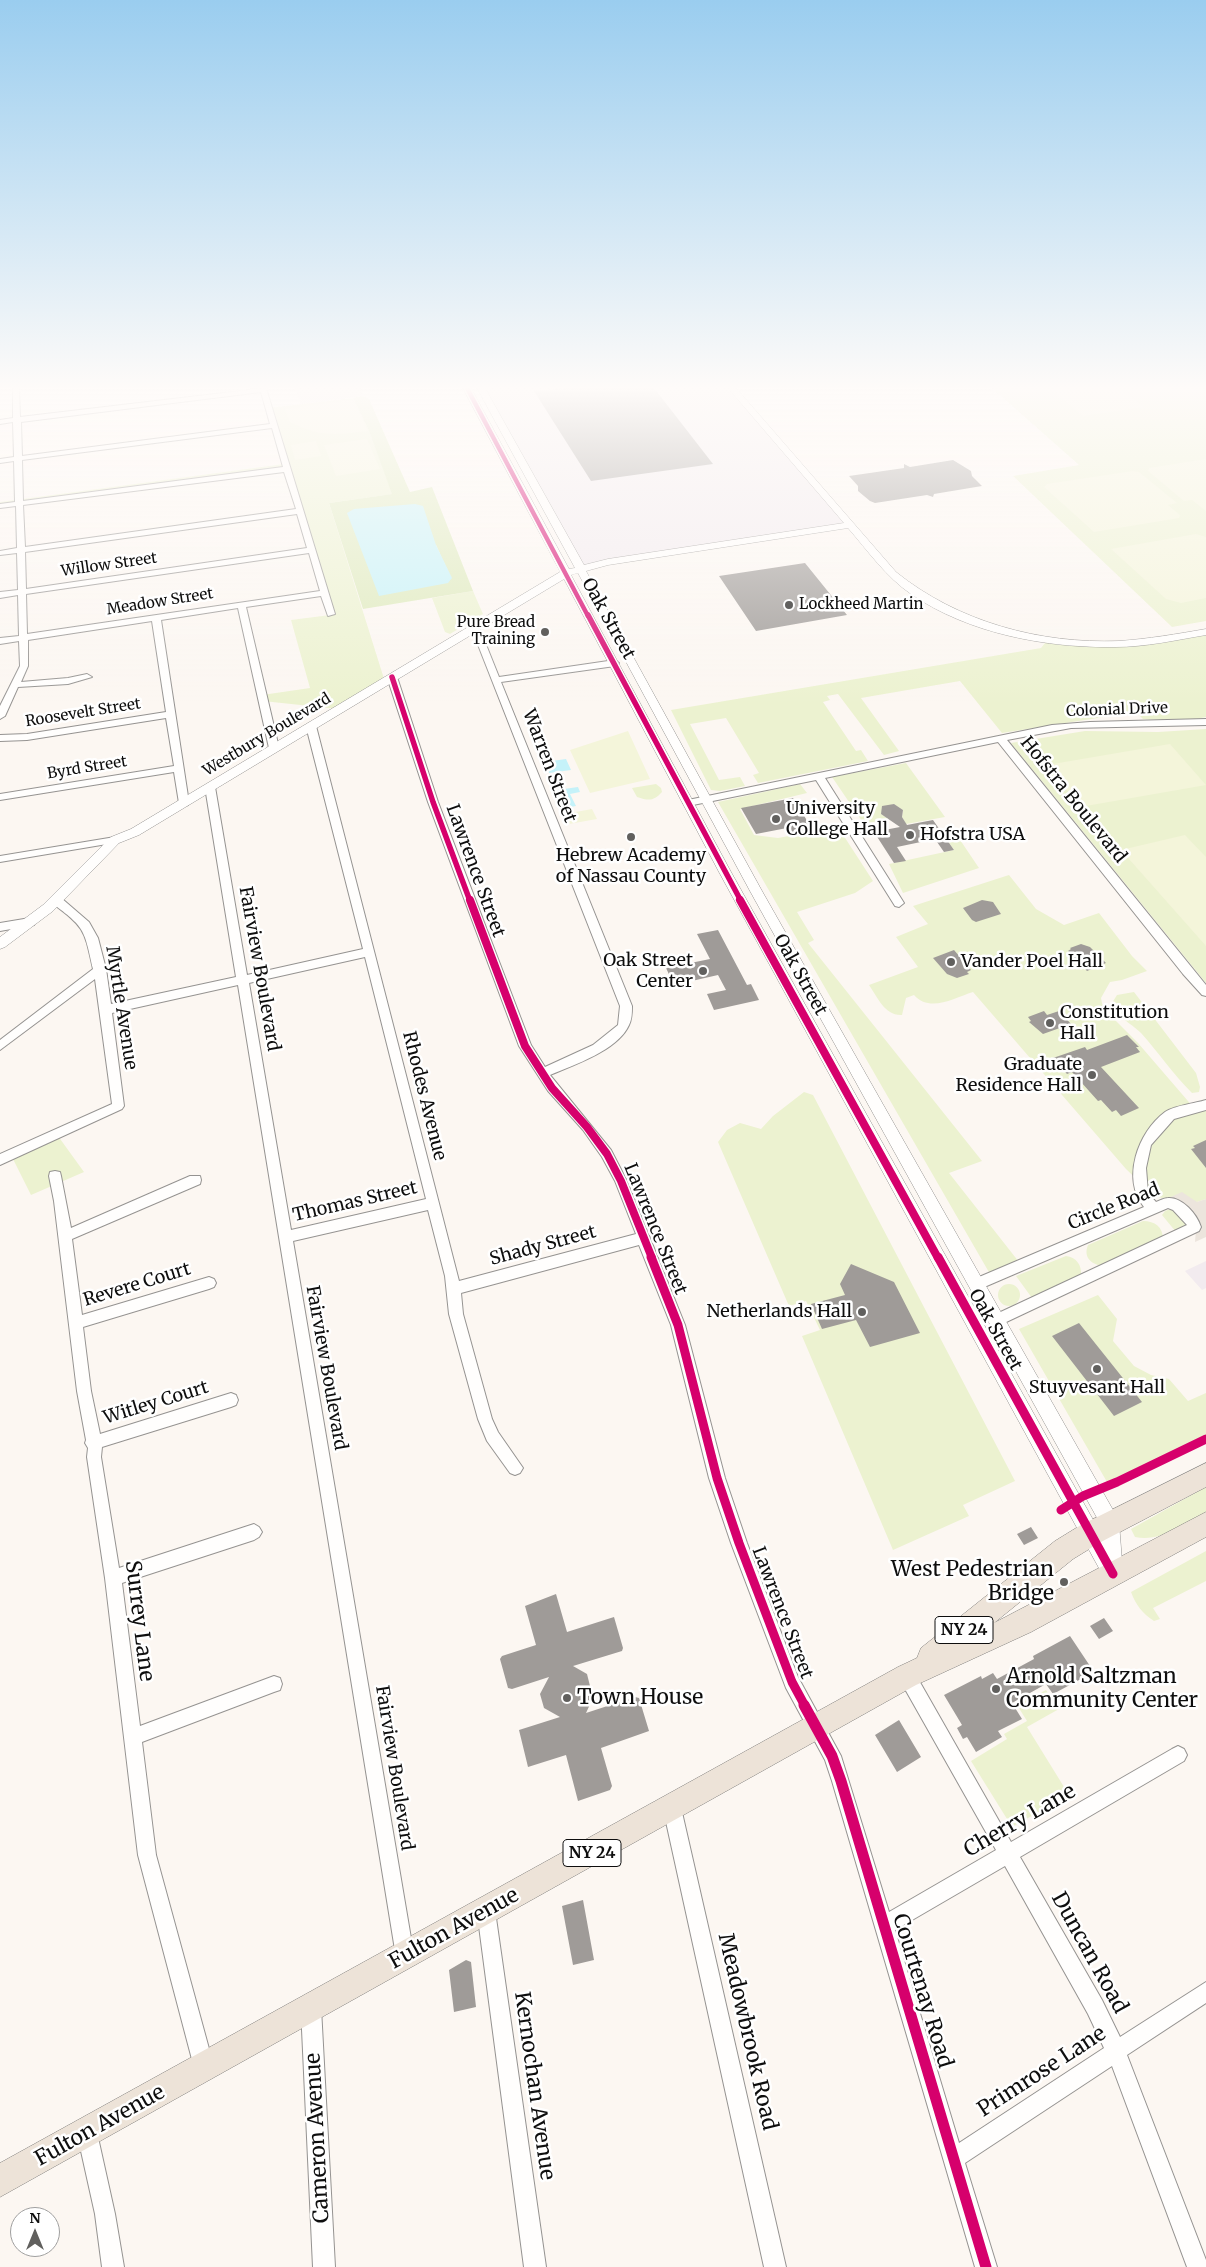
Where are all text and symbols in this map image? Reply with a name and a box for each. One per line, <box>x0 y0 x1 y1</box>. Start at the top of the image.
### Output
street label: Willow Street <box>60 549 158 581</box>
street label: Oak Street <box>577 574 639 664</box>
street label: Meadow Street <box>105 585 215 619</box>
place label: Lockheed Martin <box>799 596 924 614</box>
marker: Lockheed Martin <box>783 599 795 611</box>
place label: Pure Bread Training <box>457 614 535 649</box>
marker: Pure Bread Training <box>539 626 551 638</box>
street label: Westbury Boulevard <box>200 690 334 780</box>
street label: Roosevelt Street <box>24 695 142 731</box>
street label: Colonial Drive <box>1066 699 1168 721</box>
street label: Warren Street <box>517 706 581 826</box>
street label: Hofstra Boulevard <box>1015 732 1131 868</box>
street label: Byrd Street <box>46 753 128 783</box>
place label: University College Hall <box>786 798 888 841</box>
street label: Lawrence Street <box>441 802 509 940</box>
marker: University College Hall <box>770 813 782 825</box>
place label: Hofstra USA <box>920 824 1025 846</box>
marker: Hofstra USA <box>904 829 916 841</box>
marker: Hebrew Academy of Nassau County <box>625 831 637 843</box>
place label: Hebrew Academy of Nassau County <box>556 845 706 888</box>
street label: Fairview Boulevard <box>234 885 284 1053</box>
street label: Oak Street <box>769 930 831 1020</box>
street label: Myrtle Avenue <box>101 945 141 1071</box>
place label: Oak Street Center <box>603 950 693 992</box>
place label: Vander Poel Hall <box>961 951 1103 973</box>
marker: Vander Poel Hall <box>945 956 957 968</box>
marker: Oak Street Center <box>697 965 709 977</box>
place label: Constitution Hall <box>1060 1002 1169 1044</box>
marker: Constitution Hall <box>1044 1017 1056 1029</box>
street label: Rhodes Avenue <box>398 1029 450 1163</box>
place label: Graduate Residence Hall <box>956 1054 1082 1096</box>
marker: Graduate Residence Hall <box>1086 1069 1098 1081</box>
street label: Lawrence Street <box>619 1160 691 1298</box>
street label: Thomas Street <box>291 1177 419 1227</box>
street label: Circle Road <box>1065 1179 1163 1235</box>
street label: Shady Street <box>487 1221 599 1271</box>
street label: Revere Court <box>81 1258 193 1312</box>
street label: Fairview Boulevard <box>301 1284 351 1452</box>
street label: Oak Street <box>964 1285 1026 1375</box>
place label: Netherlands Hall <box>707 1301 852 1323</box>
marker: Netherlands Hall <box>856 1306 868 1318</box>
marker: Stuyvesant Hall <box>1091 1363 1103 1375</box>
street label: Witley Court <box>101 1377 211 1429</box>
place label: Stuyvesant Hall <box>1029 1377 1165 1399</box>
street label: Lawrence Street <box>747 1544 817 1682</box>
place label: West Pedestrian Bridge <box>891 1557 1054 1607</box>
street label: Surrey Lane <box>119 1559 159 1683</box>
marker: West Pedestrian Bridge <box>1058 1576 1070 1588</box>
road number: NY 24 <box>935 1616 993 1644</box>
place label: Arnold Saltzman Community Center <box>1006 1664 1198 1714</box>
marker: Arnold Saltzman Community Center <box>990 1683 1002 1695</box>
street label: Fairview Boulevard <box>370 1684 418 1852</box>
place label: Town House <box>577 1685 703 1711</box>
marker: Town House <box>561 1692 573 1704</box>
street label: Cherry Lane <box>960 1779 1080 1863</box>
road number: NY 24 <box>563 1840 621 1866</box>
street label: Fulton Avenue <box>385 1883 523 1975</box>
street label: Duncan Road <box>1045 1888 1133 2018</box>
street label: Courtenay Road <box>887 1911 957 2071</box>
street label: Meadowbrook Road <box>712 1931 782 2133</box>
street label: Kernochan Avenue <box>508 1990 560 2182</box>
street label: Primrose Lane <box>973 2021 1111 2123</box>
street label: Cameron Avenue <box>301 2052 335 2224</box>
street label: Fulton Avenue <box>31 2080 169 2172</box>
north arrow <box>10 2207 60 2257</box>
text: N <box>29 2209 41 2227</box>

